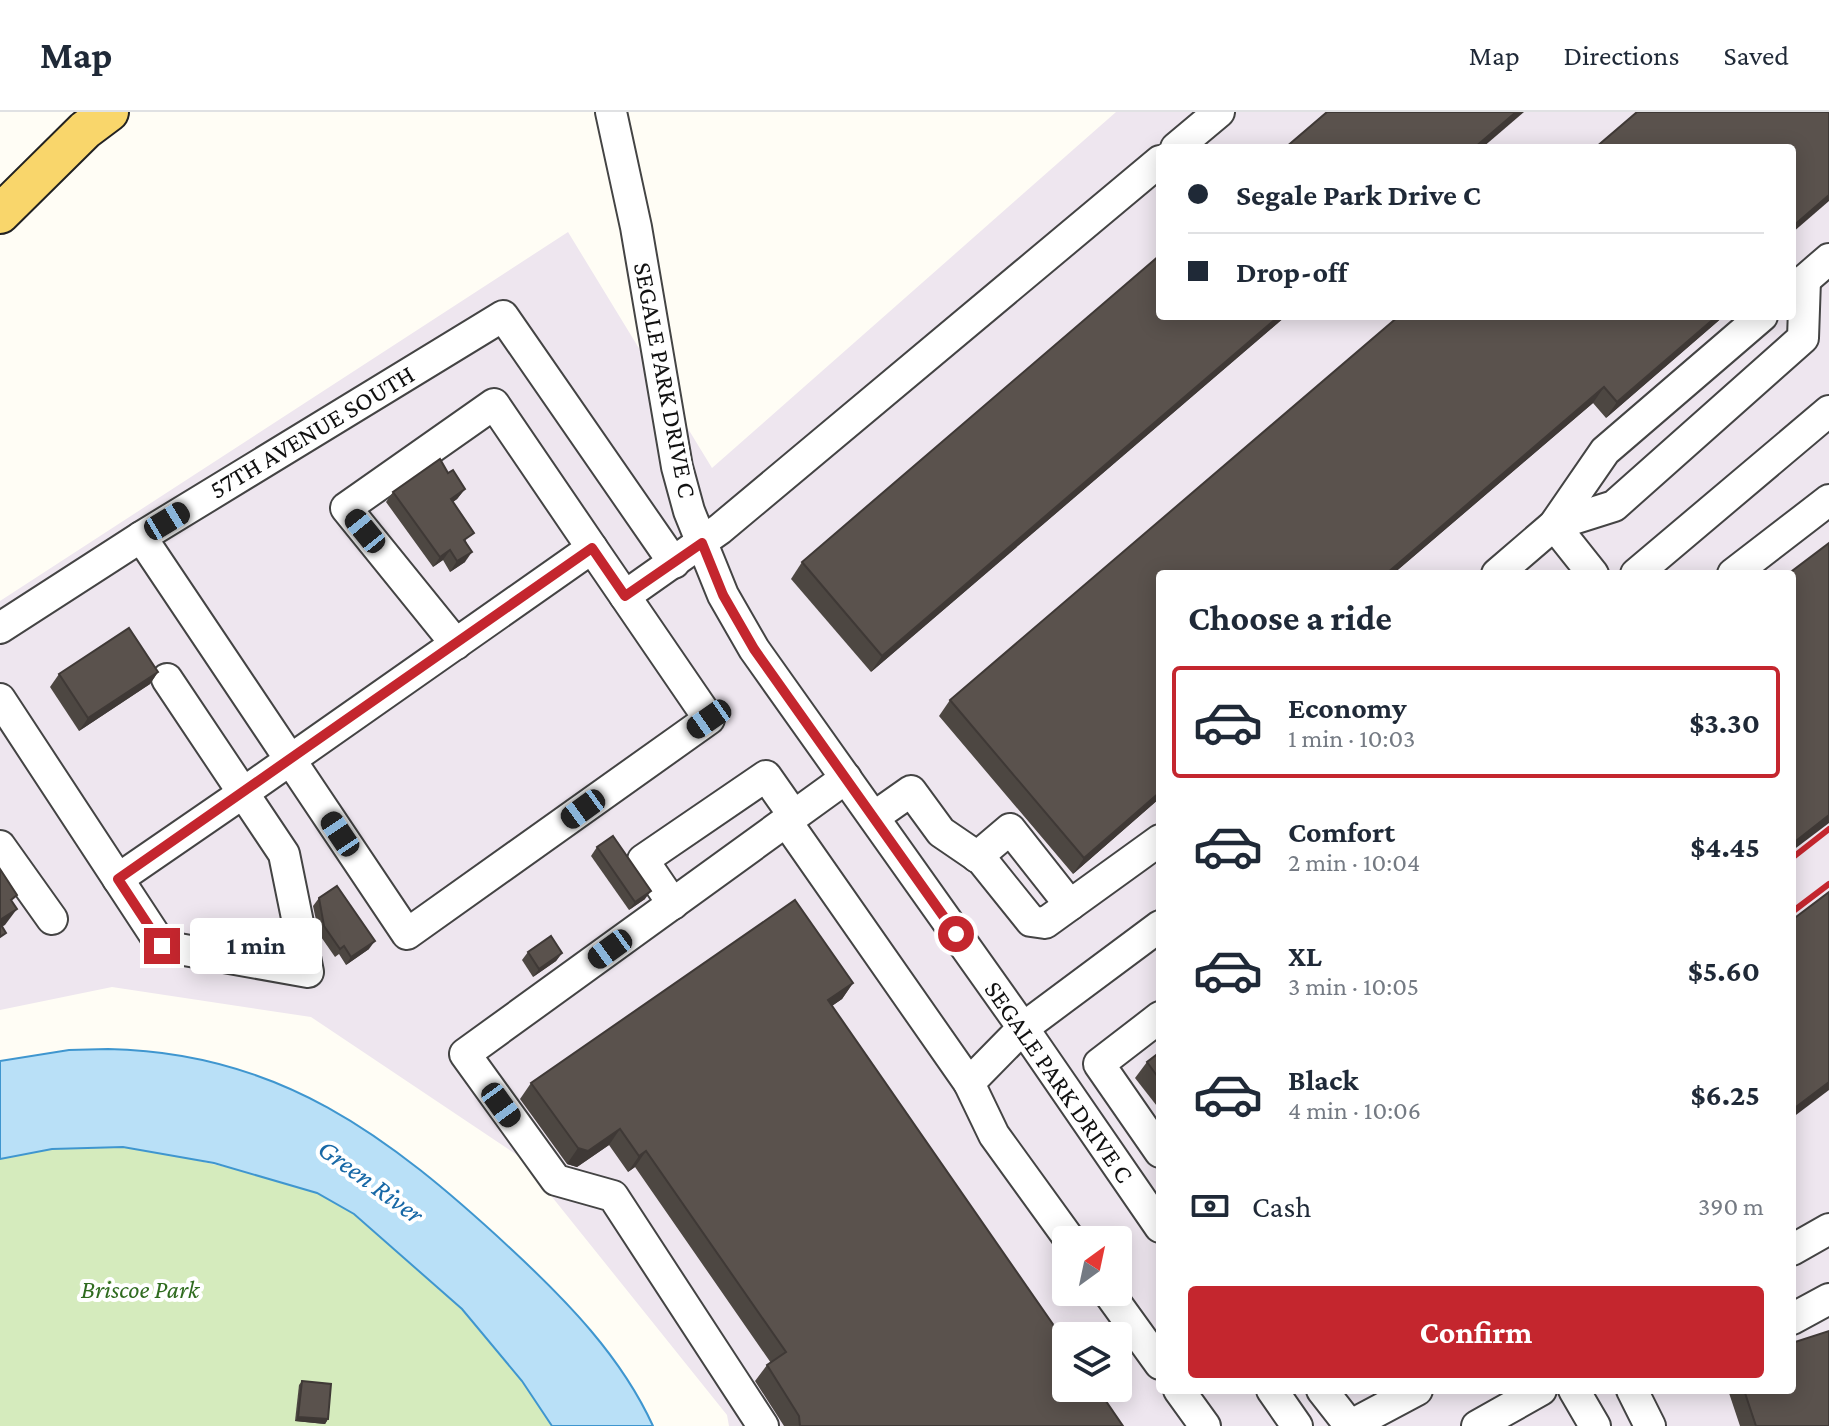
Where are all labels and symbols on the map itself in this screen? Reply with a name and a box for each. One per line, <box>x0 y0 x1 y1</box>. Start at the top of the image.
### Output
street label: SEGALE PARK DRIVE C <box>628 260 702 500</box>
street label: 57TH AVENUE SOUTH <box>204 359 420 505</box>
car <box>140 498 194 544</box>
car <box>341 505 389 557</box>
car <box>682 695 736 743</box>
car <box>557 785 609 833</box>
car <box>317 807 363 861</box>
route start <box>938 916 974 952</box>
callout: 1 min <box>190 918 322 974</box>
car <box>584 925 636 973</box>
route end <box>144 928 180 964</box>
street label: SEGALE PARK DRIVE C <box>978 976 1140 1188</box>
car <box>477 1079 525 1131</box>
water label: Green River <box>312 1132 431 1230</box>
north arrow <box>1052 1226 1132 1306</box>
park label: Briscoe Park <box>81 1275 201 1304</box>

